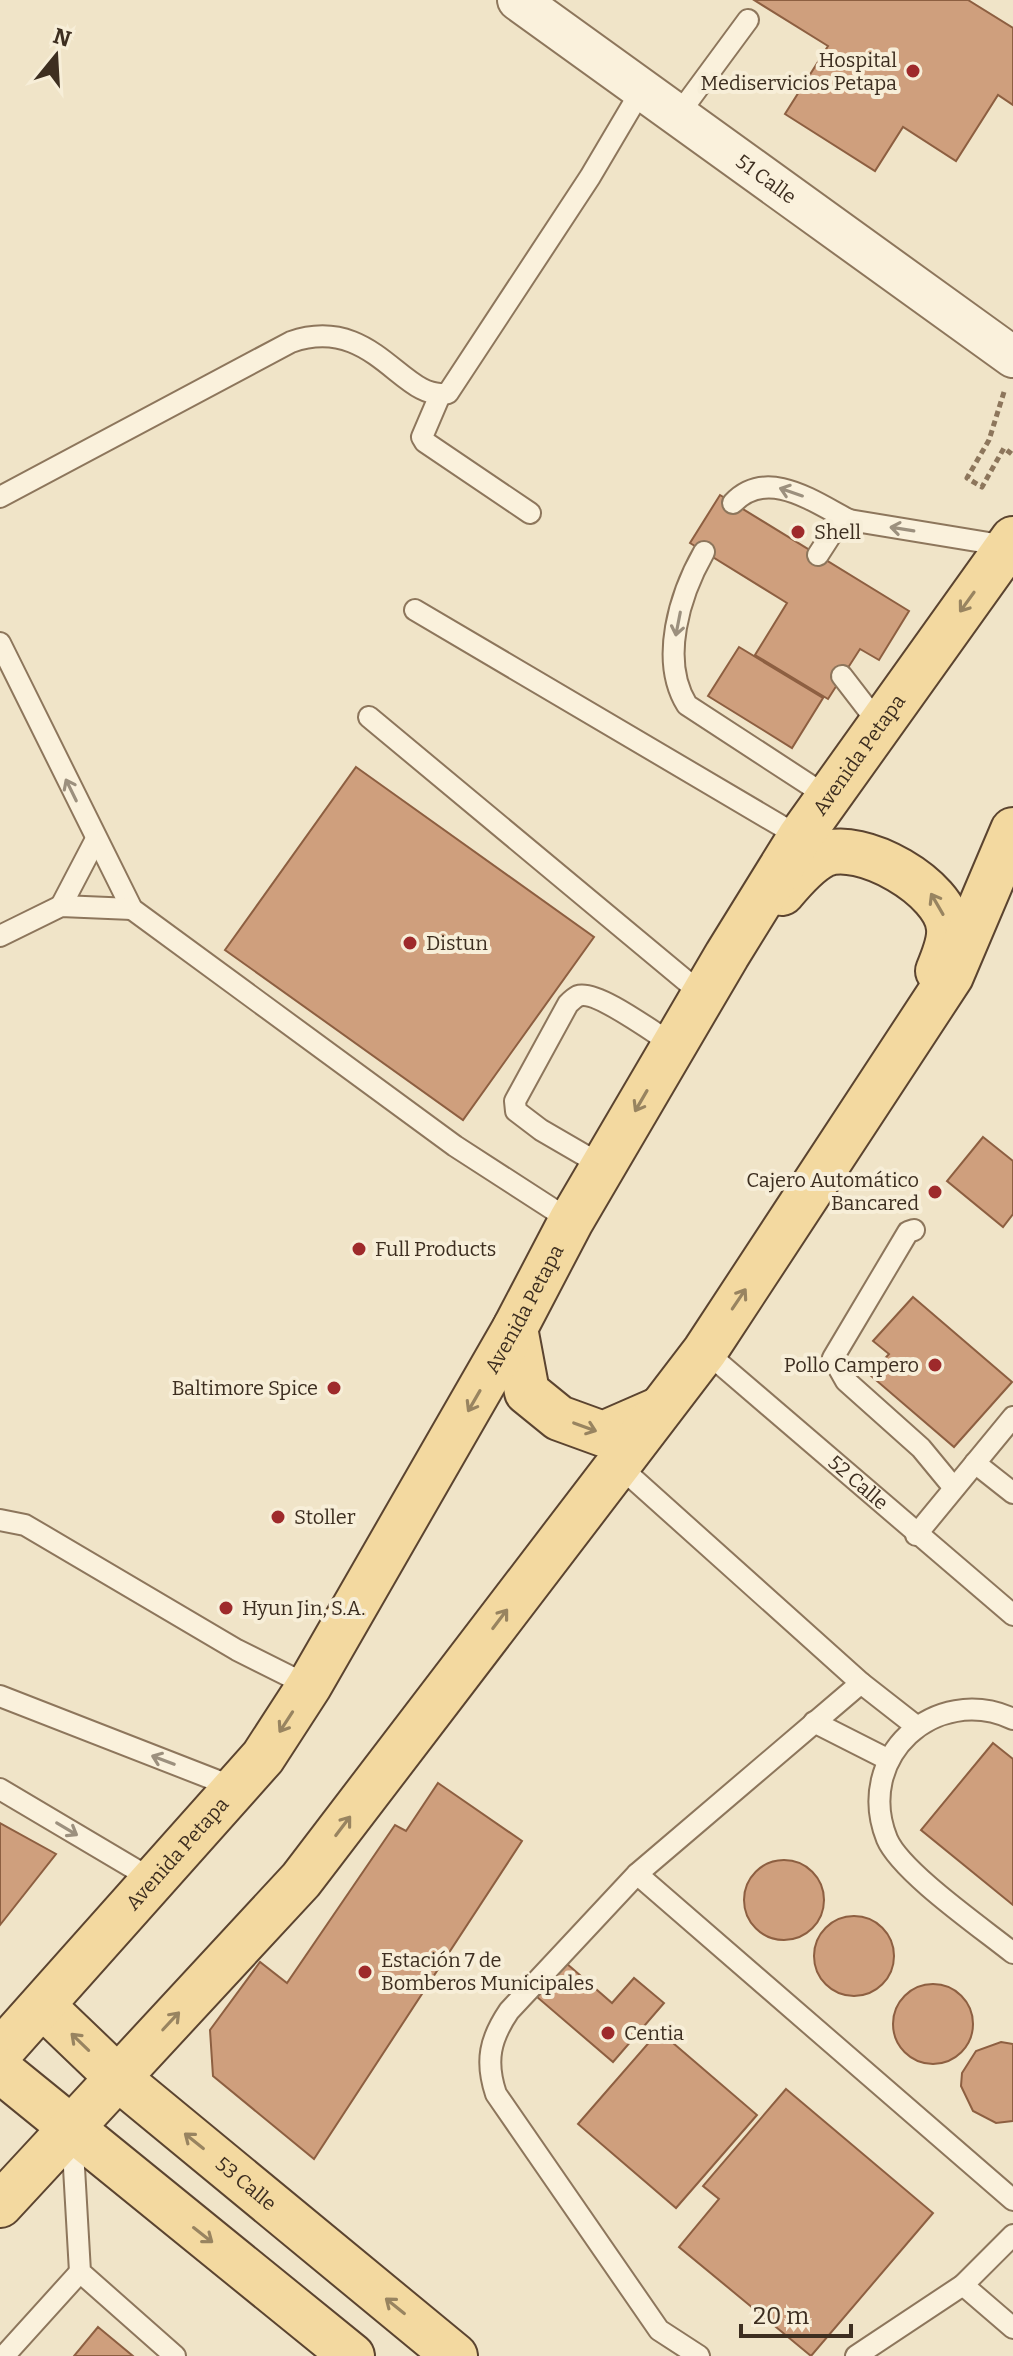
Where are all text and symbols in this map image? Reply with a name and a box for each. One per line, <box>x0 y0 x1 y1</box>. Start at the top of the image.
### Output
north arrow <box>16 16 96 96</box>
text: N <box>50 22 74 53</box>
place label: Hospital Mediservicios Petapa <box>701 48 897 95</box>
marker: Hospital Mediservicios Petapa <box>904 62 922 80</box>
street label: 51 Calle <box>731 149 801 209</box>
one-way arrow <box>779 484 804 499</box>
place label: Shell <box>814 520 861 544</box>
one-way arrow <box>890 520 916 535</box>
marker: Shell <box>789 523 807 541</box>
one-way arrow <box>959 590 975 612</box>
one-way arrow <box>669 611 684 637</box>
street label: Avenida Petapa <box>808 689 910 820</box>
one-way arrow <box>63 778 78 802</box>
one-way arrow <box>929 893 945 916</box>
place label: Distun <box>426 931 488 955</box>
marker: Distun <box>401 934 419 952</box>
one-way arrow <box>633 1089 649 1112</box>
place label: Cajero Automático Bancared <box>746 1168 919 1215</box>
marker: Cajero Automático Bancared <box>926 1183 944 1201</box>
place label: Full Products <box>375 1237 496 1261</box>
marker: Full Products <box>350 1240 368 1258</box>
street label: Avenida Petapa <box>479 1240 569 1378</box>
one-way arrow <box>731 1288 748 1310</box>
place label: Pollo Campero <box>784 1353 919 1377</box>
marker: Pollo Campero <box>926 1356 944 1374</box>
place label: Baltimore Spice <box>172 1376 318 1400</box>
marker: Baltimore Spice <box>325 1379 343 1397</box>
one-way arrow <box>466 1389 482 1412</box>
one-way arrow <box>572 1421 597 1436</box>
street label: 52 Calle <box>824 1450 893 1515</box>
place label: Stoller <box>294 1505 356 1529</box>
marker: Stoller <box>269 1508 287 1526</box>
place label: Hyun Jin, S.A. <box>242 1596 365 1620</box>
marker: Hyun Jin, S.A. <box>217 1599 235 1617</box>
one-way arrow <box>492 1609 509 1630</box>
one-way arrow <box>278 1710 294 1733</box>
one-way arrow <box>151 1752 176 1766</box>
street label: Avenida Petapa <box>120 1792 234 1915</box>
one-way arrow <box>334 1816 351 1837</box>
one-way arrow <box>55 1821 78 1837</box>
place label: Estación 7 de Bomberos Municipales <box>381 1948 594 1995</box>
marker: Estación 7 de Bomberos Municipales <box>356 1963 374 1981</box>
one-way arrow <box>161 2011 180 2031</box>
place label: Centia <box>624 2021 684 2045</box>
marker: Centia <box>599 2024 617 2042</box>
one-way arrow <box>71 2033 91 2052</box>
one-way arrow <box>184 2132 205 2150</box>
street label: 53 Calle <box>211 2152 281 2216</box>
one-way arrow <box>192 2226 213 2244</box>
scale bar <box>741 2288 851 2338</box>
one-way arrow <box>385 2298 406 2315</box>
text: 20 m <box>753 2302 809 2330</box>

